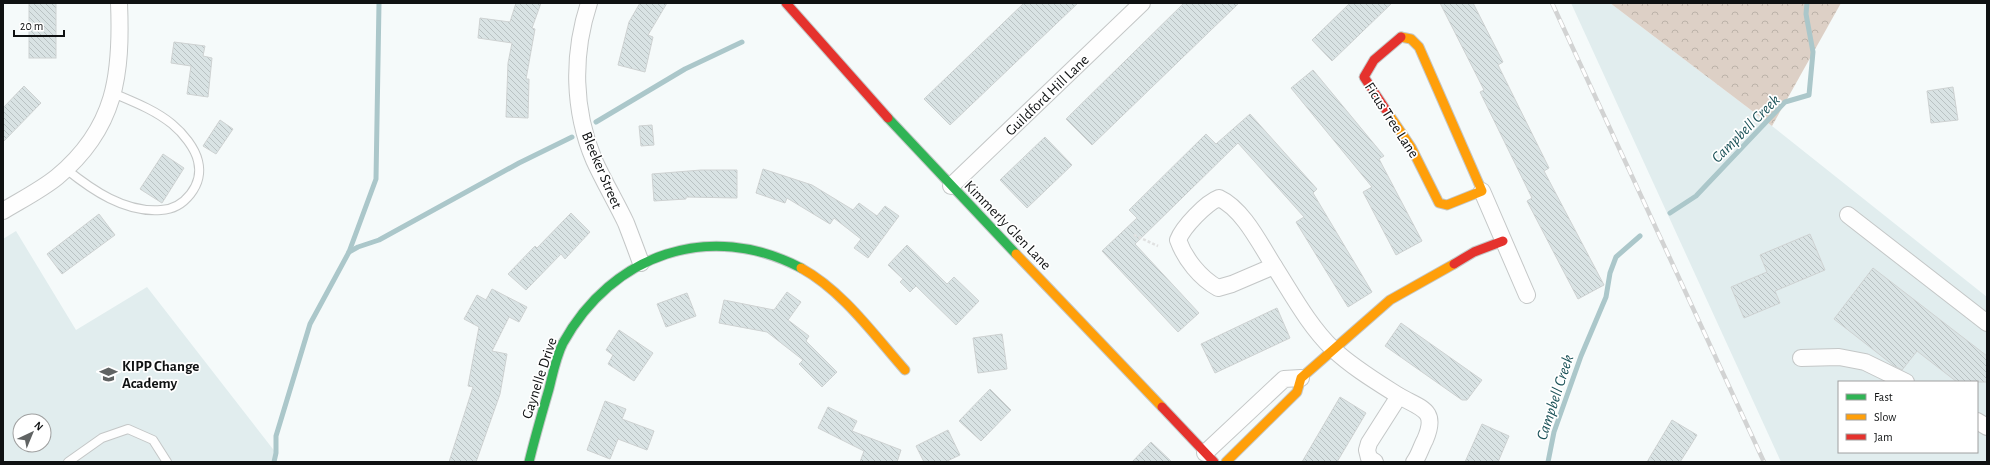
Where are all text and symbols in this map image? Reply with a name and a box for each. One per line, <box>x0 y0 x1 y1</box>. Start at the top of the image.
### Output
scale bar <box>14 12 64 38</box>
text: 20 m <box>20 20 43 32</box>
street label: Guildford Hill Lane <box>1003 52 1092 139</box>
street label: Ficus Tree Lane <box>1362 80 1422 161</box>
water label: Campbell Creek <box>1709 92 1783 166</box>
street label: Bleeker Street <box>579 130 624 211</box>
street label: Kimmerly Glen Lane <box>961 178 1054 273</box>
street label: Gaynelle Drive <box>519 336 560 421</box>
water label: Campbell Creek <box>1534 353 1577 442</box>
place label: KIPP Change Academy <box>122 359 199 391</box>
school or university icon: KIPP Change Academy <box>99 365 119 385</box>
legend <box>1838 381 1978 453</box>
text: Fast <box>1874 391 1893 403</box>
text: Slow <box>1874 411 1896 423</box>
north arrow <box>12 413 52 453</box>
text: N <box>32 420 45 433</box>
text: Jam <box>1874 431 1893 443</box>

